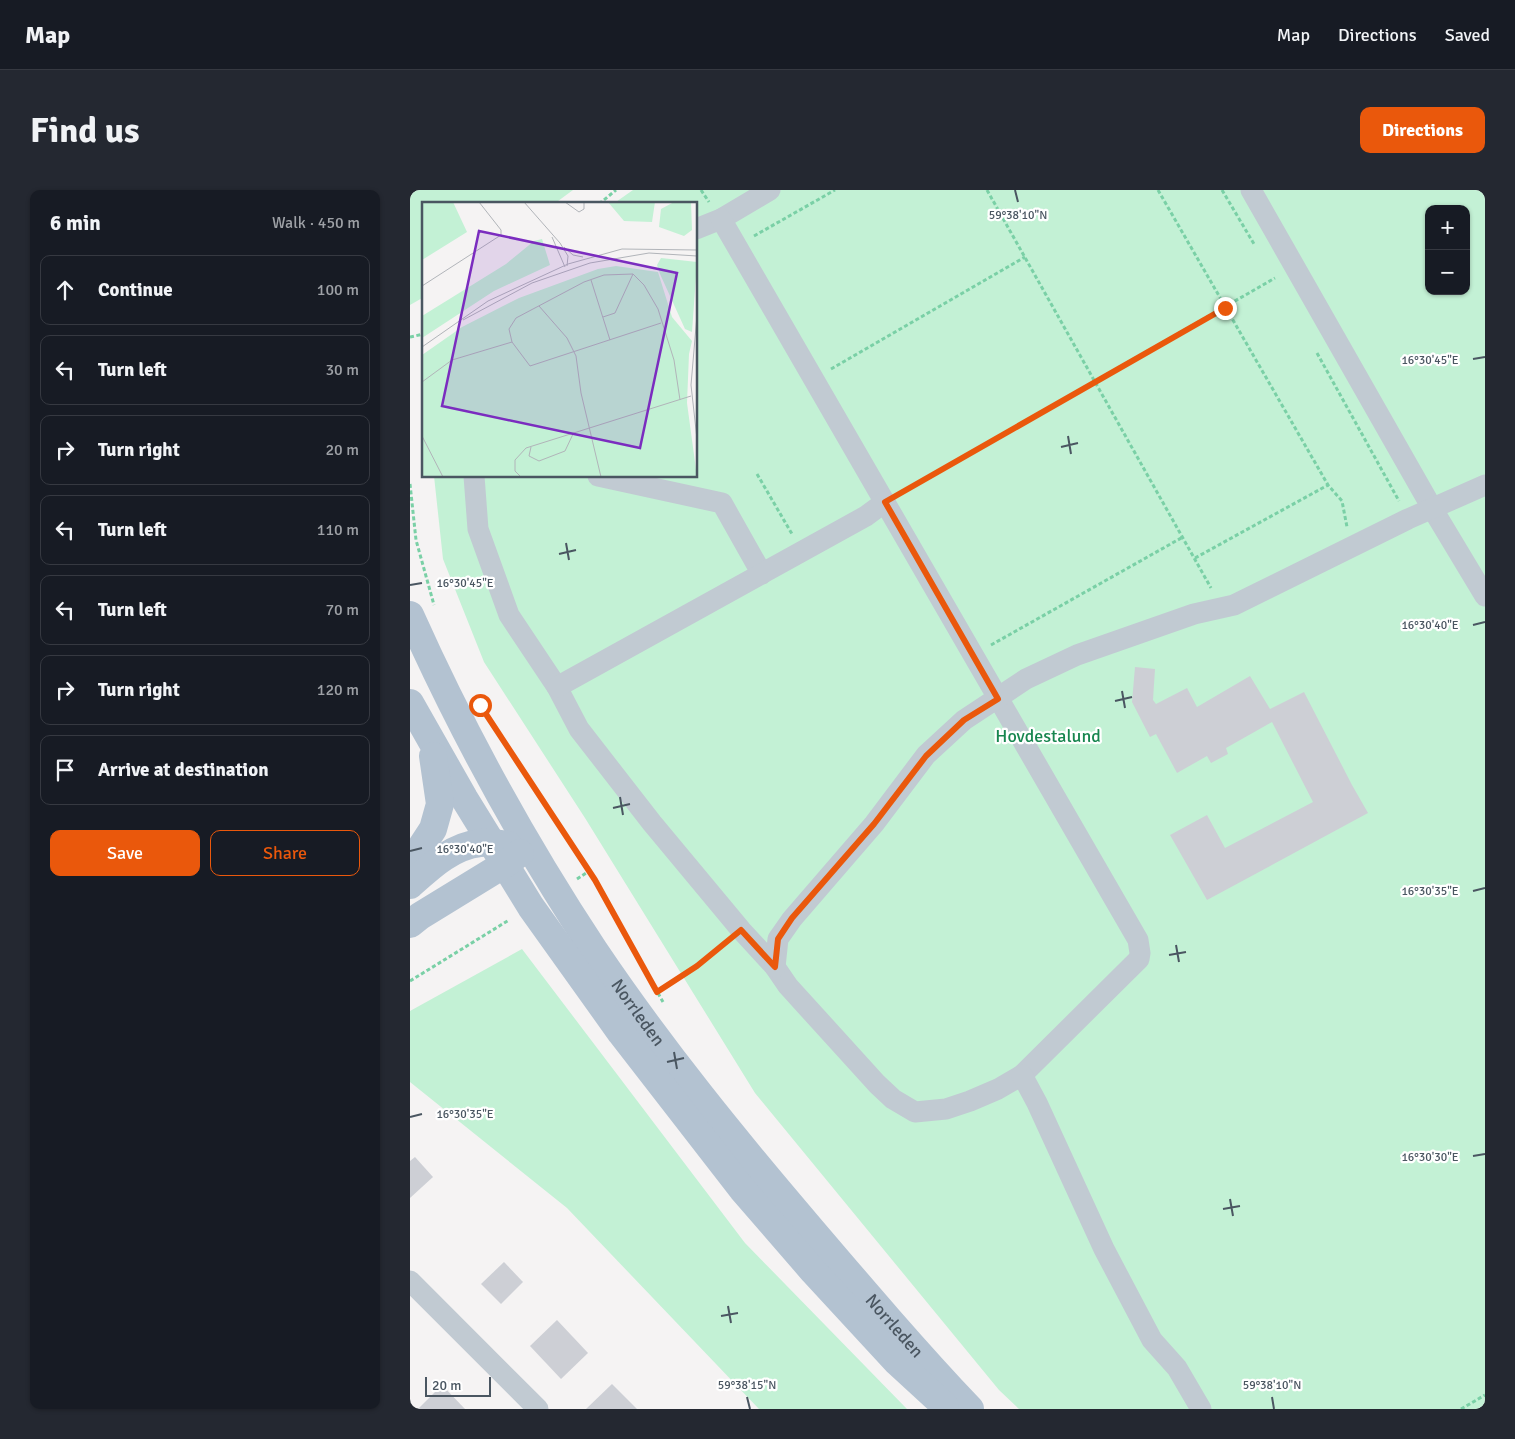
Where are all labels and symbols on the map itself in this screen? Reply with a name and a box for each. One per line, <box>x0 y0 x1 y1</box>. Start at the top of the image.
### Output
inset map <box>422 202 698 478</box>
text: 59°38'10"N <box>989 208 1047 223</box>
route end <box>1214 297 1237 320</box>
text: 16°30'45"E <box>1401 353 1459 368</box>
text: 16°30'45"E <box>436 576 494 591</box>
text: 16°30'40"E <box>1401 618 1459 633</box>
route start <box>469 694 492 717</box>
park label: Hovdestalund <box>995 725 1101 747</box>
text: 16°30'40"E <box>436 842 494 857</box>
text: 16°30'35"E <box>1401 884 1459 899</box>
street label: Norrleden <box>606 975 670 1050</box>
text: 16°30'35"E <box>436 1107 494 1122</box>
text: 16°30'30"E <box>1401 1150 1459 1165</box>
street label: Norrleden <box>861 1289 928 1362</box>
scale bar <box>425 1374 491 1397</box>
text: 59°38'15"N <box>718 1378 776 1393</box>
text: 59°38'10"N <box>1243 1378 1301 1393</box>

